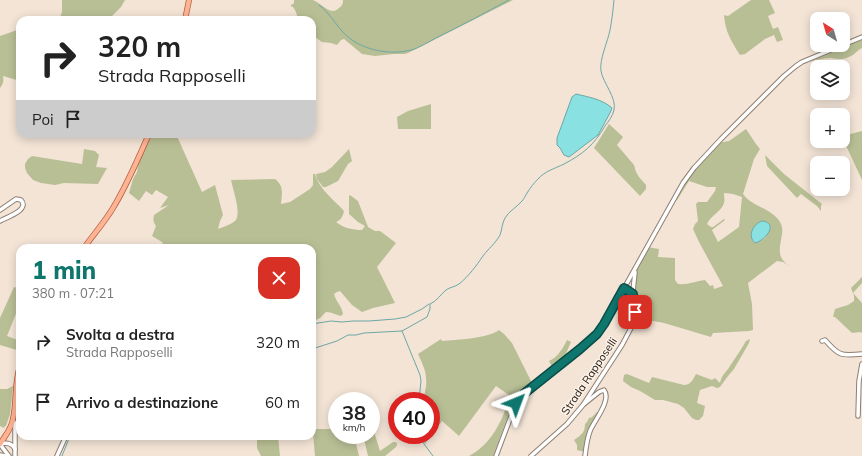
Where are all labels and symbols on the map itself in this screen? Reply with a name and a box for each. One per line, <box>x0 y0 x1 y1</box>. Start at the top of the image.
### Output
north arrow <box>810 12 850 52</box>
pin <box>618 295 652 329</box>
street label: Strada Rapposelli <box>558 335 620 417</box>
position arrow <box>495 382 537 424</box>
speed limit sign: 40 <box>388 392 440 444</box>

